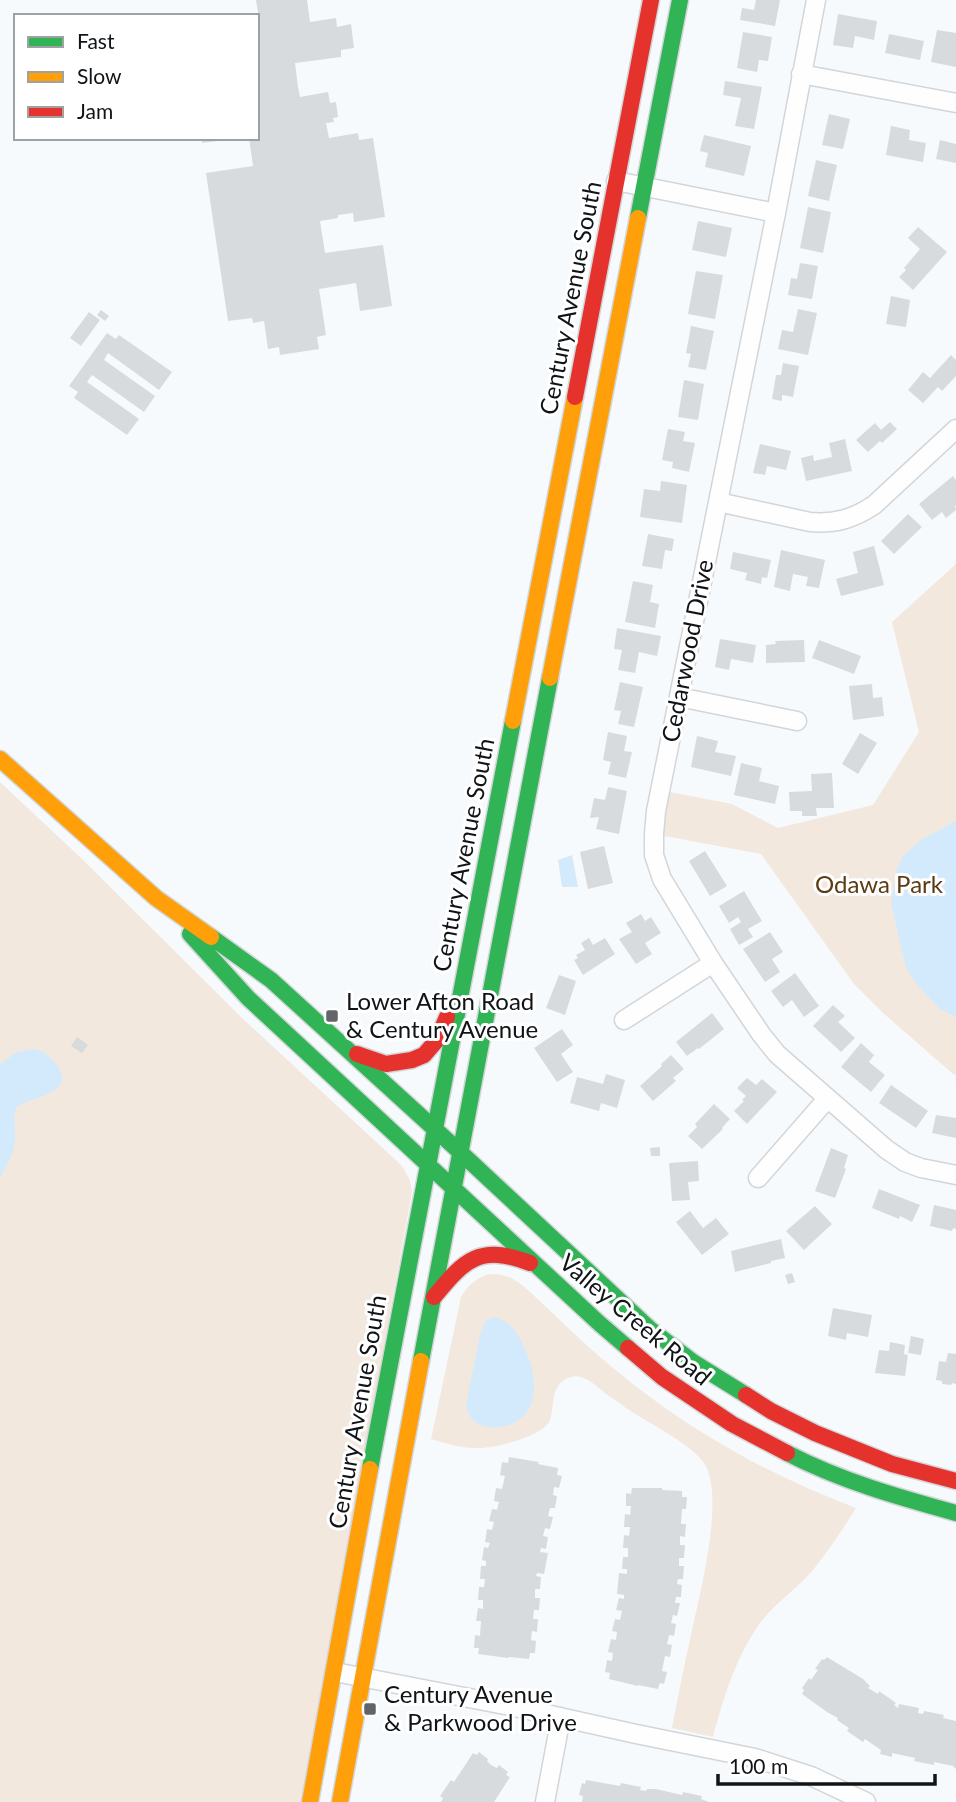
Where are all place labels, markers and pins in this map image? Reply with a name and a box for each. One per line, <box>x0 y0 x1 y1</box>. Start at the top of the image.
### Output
place label: Lower Afton Road & Century Avenue <box>346 986 538 1043</box>
marker: Lower Afton Road & Century Avenue <box>324 1008 340 1024</box>
place label: Century Avenue & Parkwood Drive <box>384 1679 577 1736</box>
marker: Century Avenue & Parkwood Drive <box>362 1701 378 1717</box>

